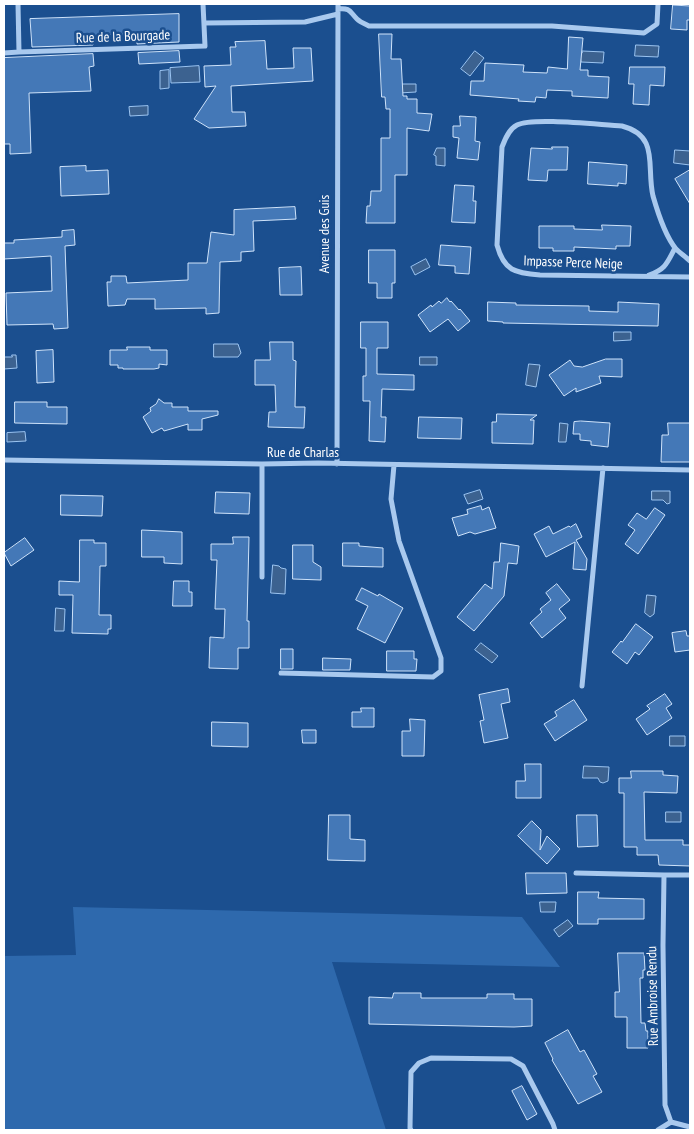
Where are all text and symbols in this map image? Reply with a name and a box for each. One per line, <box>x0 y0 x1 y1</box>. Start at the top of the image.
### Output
street label: Rue de la Bourgade <box>76 27 170 47</box>
street label: Avenue des Guis <box>317 195 333 273</box>
street label: Impasse Perce Neige <box>523 253 623 273</box>
street label: Rue de Charlas <box>267 445 339 461</box>
street label: Rue Ambroise Rendu <box>644 946 662 1046</box>

